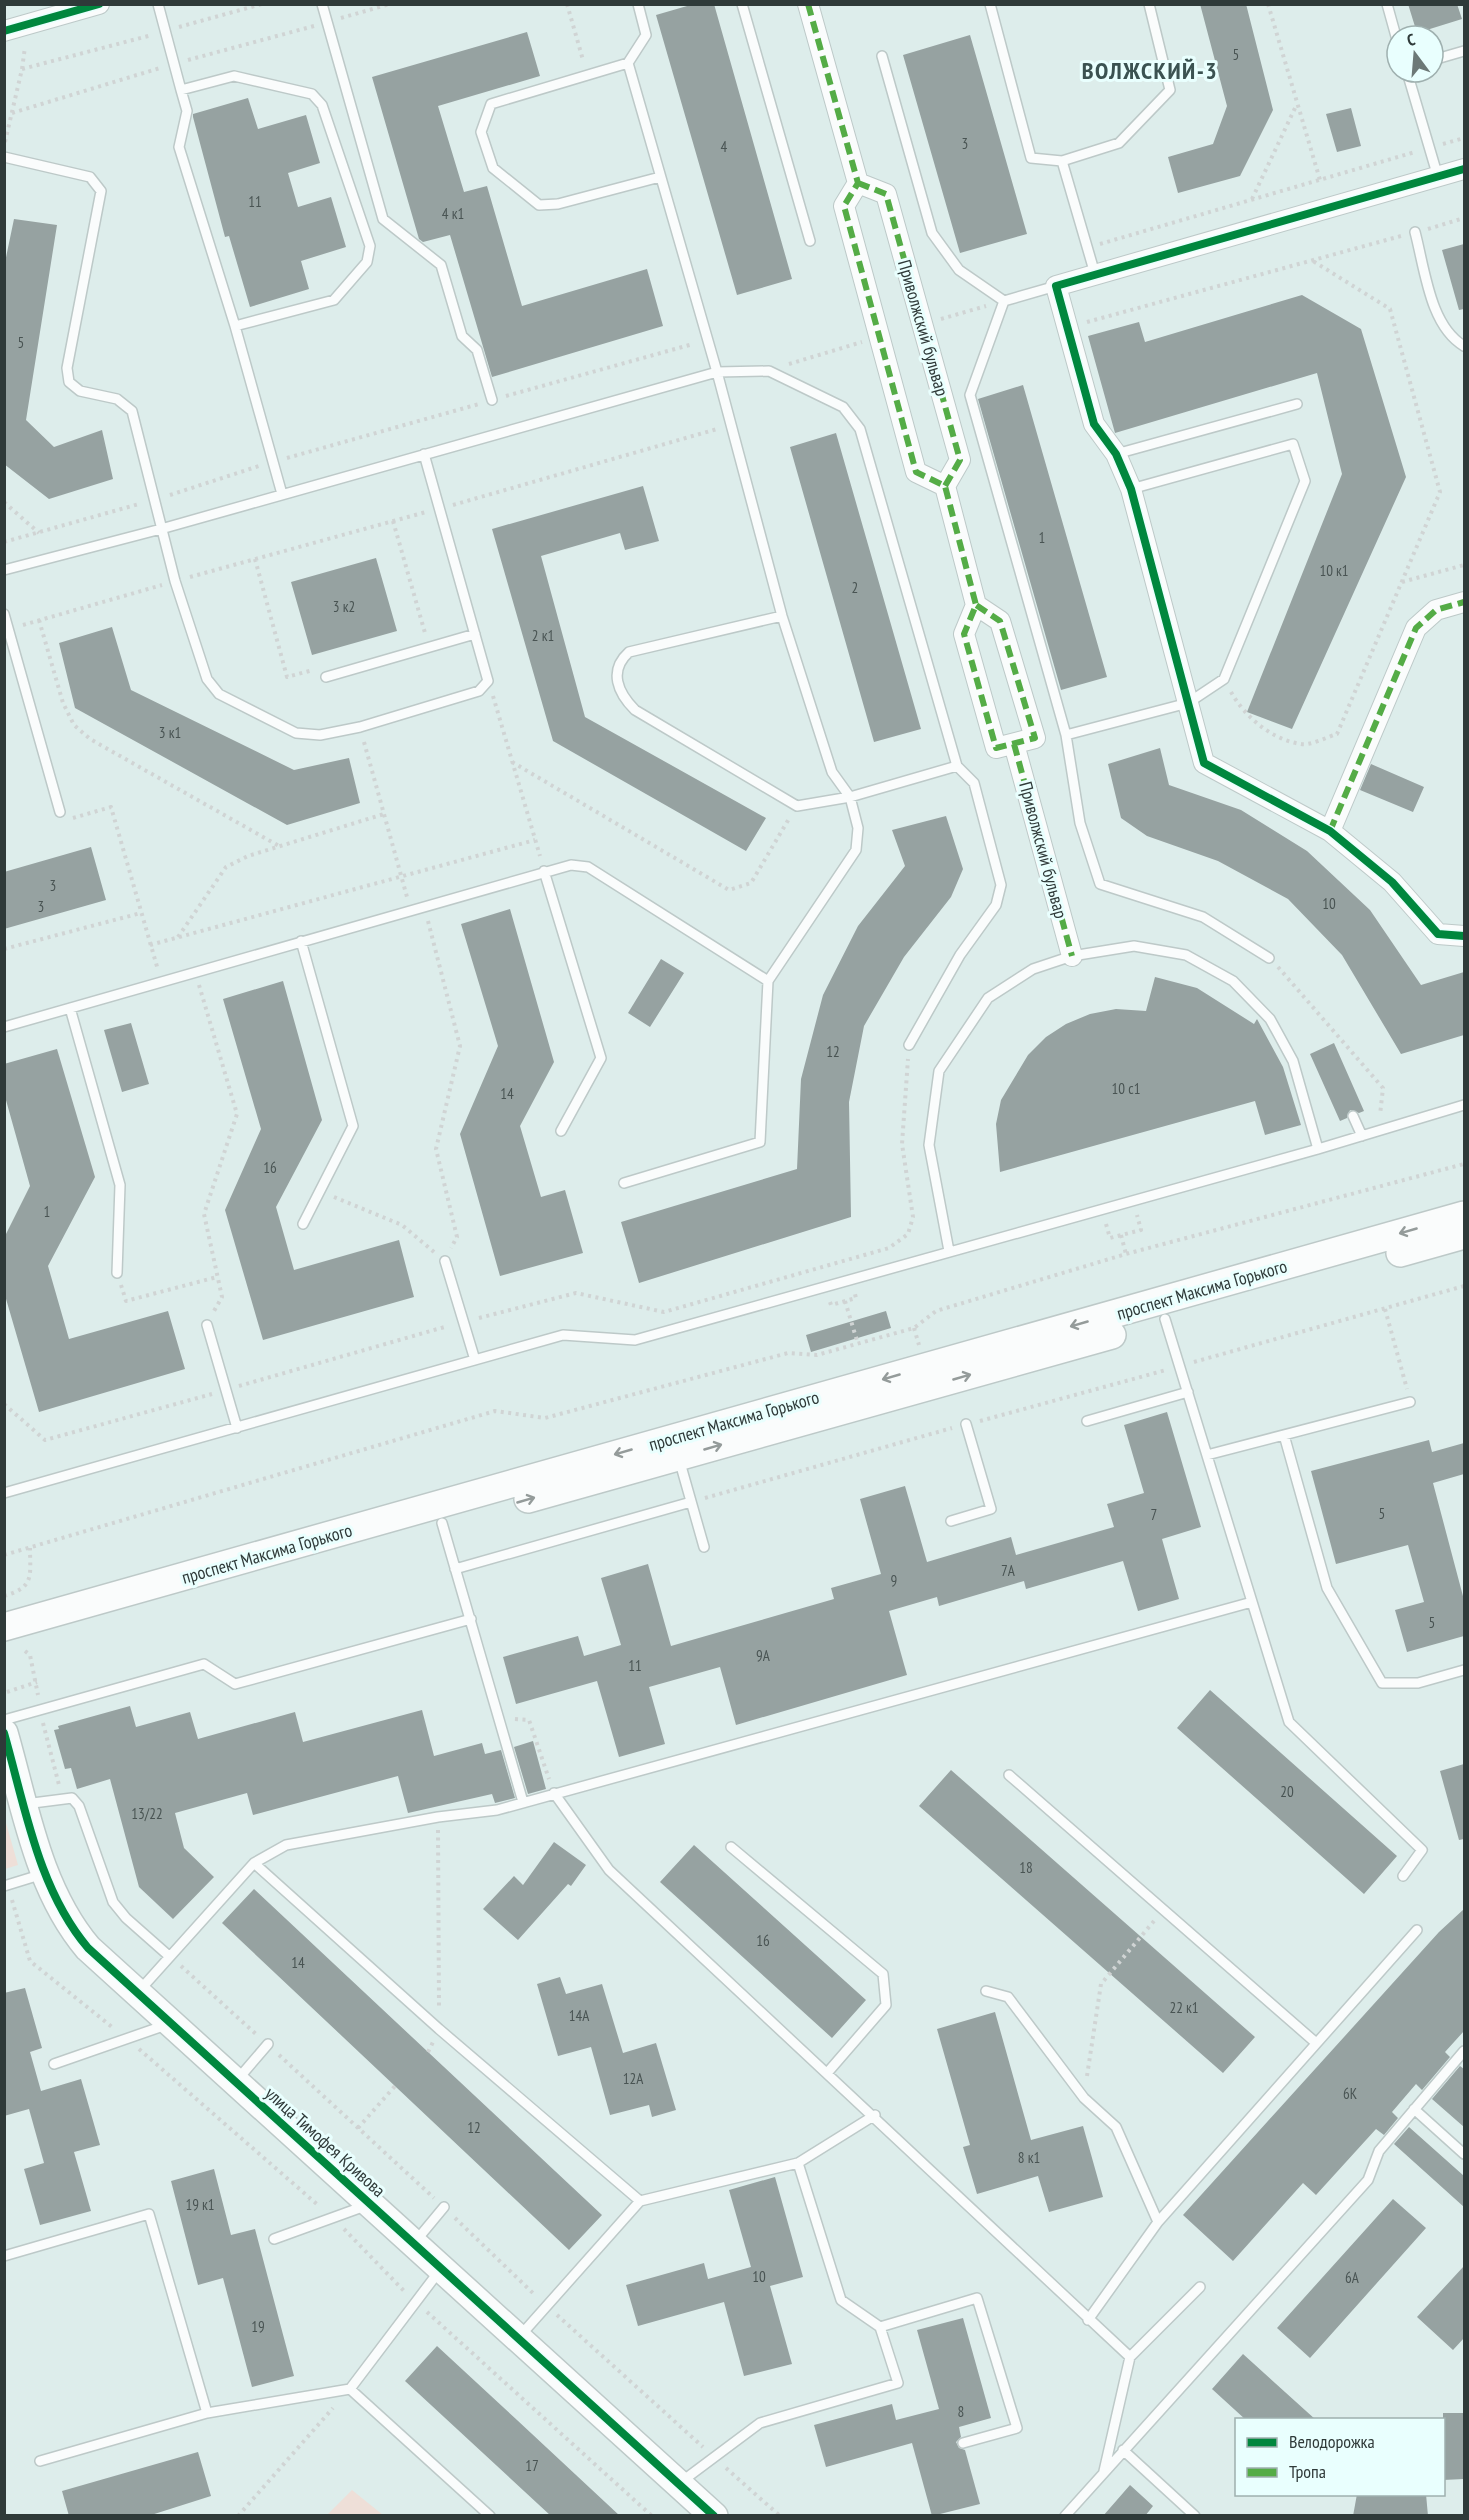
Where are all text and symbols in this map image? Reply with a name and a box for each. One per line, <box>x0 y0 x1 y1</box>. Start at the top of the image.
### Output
north arrow <box>1385 24 1445 84</box>
text: С <box>1405 29 1418 50</box>
house number: 5 <box>1233 45 1239 64</box>
district label: ВОЛЖСКИЙ-3 <box>1082 55 1218 86</box>
house number: 3 <box>962 134 968 153</box>
house number: 4 <box>721 137 728 156</box>
house number: 11 <box>248 192 262 211</box>
house number: 4 к1 <box>442 204 464 223</box>
street label: Приволжский бульвар <box>893 257 954 399</box>
house number: 5 <box>18 333 24 352</box>
house number: 1 <box>1039 528 1045 547</box>
house number: 10 к1 <box>1319 561 1349 580</box>
house number: 2 <box>852 578 858 597</box>
house number: 3 к2 <box>333 597 355 616</box>
house number: 2 к1 <box>532 626 554 645</box>
house number: 3 к1 <box>159 723 181 742</box>
street label: Приволжский бульвар <box>1014 779 1073 921</box>
house number: 3 <box>50 876 56 895</box>
house number: 10 <box>1322 894 1336 913</box>
house number: 3 <box>38 897 44 916</box>
house number: 12 <box>826 1042 840 1061</box>
house number: 10 с1 <box>1112 1079 1140 1098</box>
house number: 14 <box>500 1084 514 1103</box>
house number: 16 <box>263 1158 277 1177</box>
house number: 1 <box>44 1202 50 1221</box>
one-way arrow <box>1399 1226 1418 1237</box>
street label: проспект Максима Горького <box>1114 1254 1290 1325</box>
one-way arrow <box>1070 1319 1089 1330</box>
one-way arrow <box>952 1371 971 1382</box>
one-way arrow <box>882 1372 901 1383</box>
street label: проспект Максима Горького <box>646 1385 822 1456</box>
one-way arrow <box>704 1441 723 1452</box>
one-way arrow <box>614 1447 633 1458</box>
one-way arrow <box>516 1494 535 1505</box>
house number: 5 <box>1379 1504 1385 1523</box>
house number: 7 <box>1151 1505 1157 1524</box>
street label: проспект Максима Горького <box>179 1518 355 1589</box>
house number: 7А <box>1001 1561 1016 1580</box>
house number: 9 <box>891 1571 897 1590</box>
house number: 5 <box>1429 1613 1435 1632</box>
house number: 9А <box>756 1646 771 1665</box>
house number: 11 <box>628 1656 642 1675</box>
house number: 20 <box>1280 1782 1294 1801</box>
house number: 13/22 <box>131 1804 163 1823</box>
house number: 18 <box>1019 1858 1033 1877</box>
house number: 16 <box>756 1931 770 1950</box>
house number: 14 <box>291 1953 305 1972</box>
house number: 22 к1 <box>1169 1998 1199 2017</box>
house number: 14А <box>569 2006 590 2025</box>
house number: 12А <box>623 2069 644 2088</box>
street label: улица Тимофея Кривова <box>260 2082 390 2202</box>
house number: 6К <box>1343 2084 1358 2103</box>
house number: 12 <box>467 2118 481 2137</box>
house number: 8 к1 <box>1018 2148 1040 2167</box>
house number: 19 к1 <box>185 2195 215 2214</box>
house number: 10 <box>752 2267 766 2286</box>
house number: 6А <box>1345 2268 1360 2287</box>
house number: 19 <box>251 2317 265 2336</box>
house number: 8 <box>958 2402 964 2421</box>
legend <box>1235 2418 1445 2496</box>
text: Велодорожка <box>1289 2430 1375 2453</box>
house number: 17 <box>525 2456 539 2475</box>
text: Тропа <box>1289 2460 1326 2483</box>

